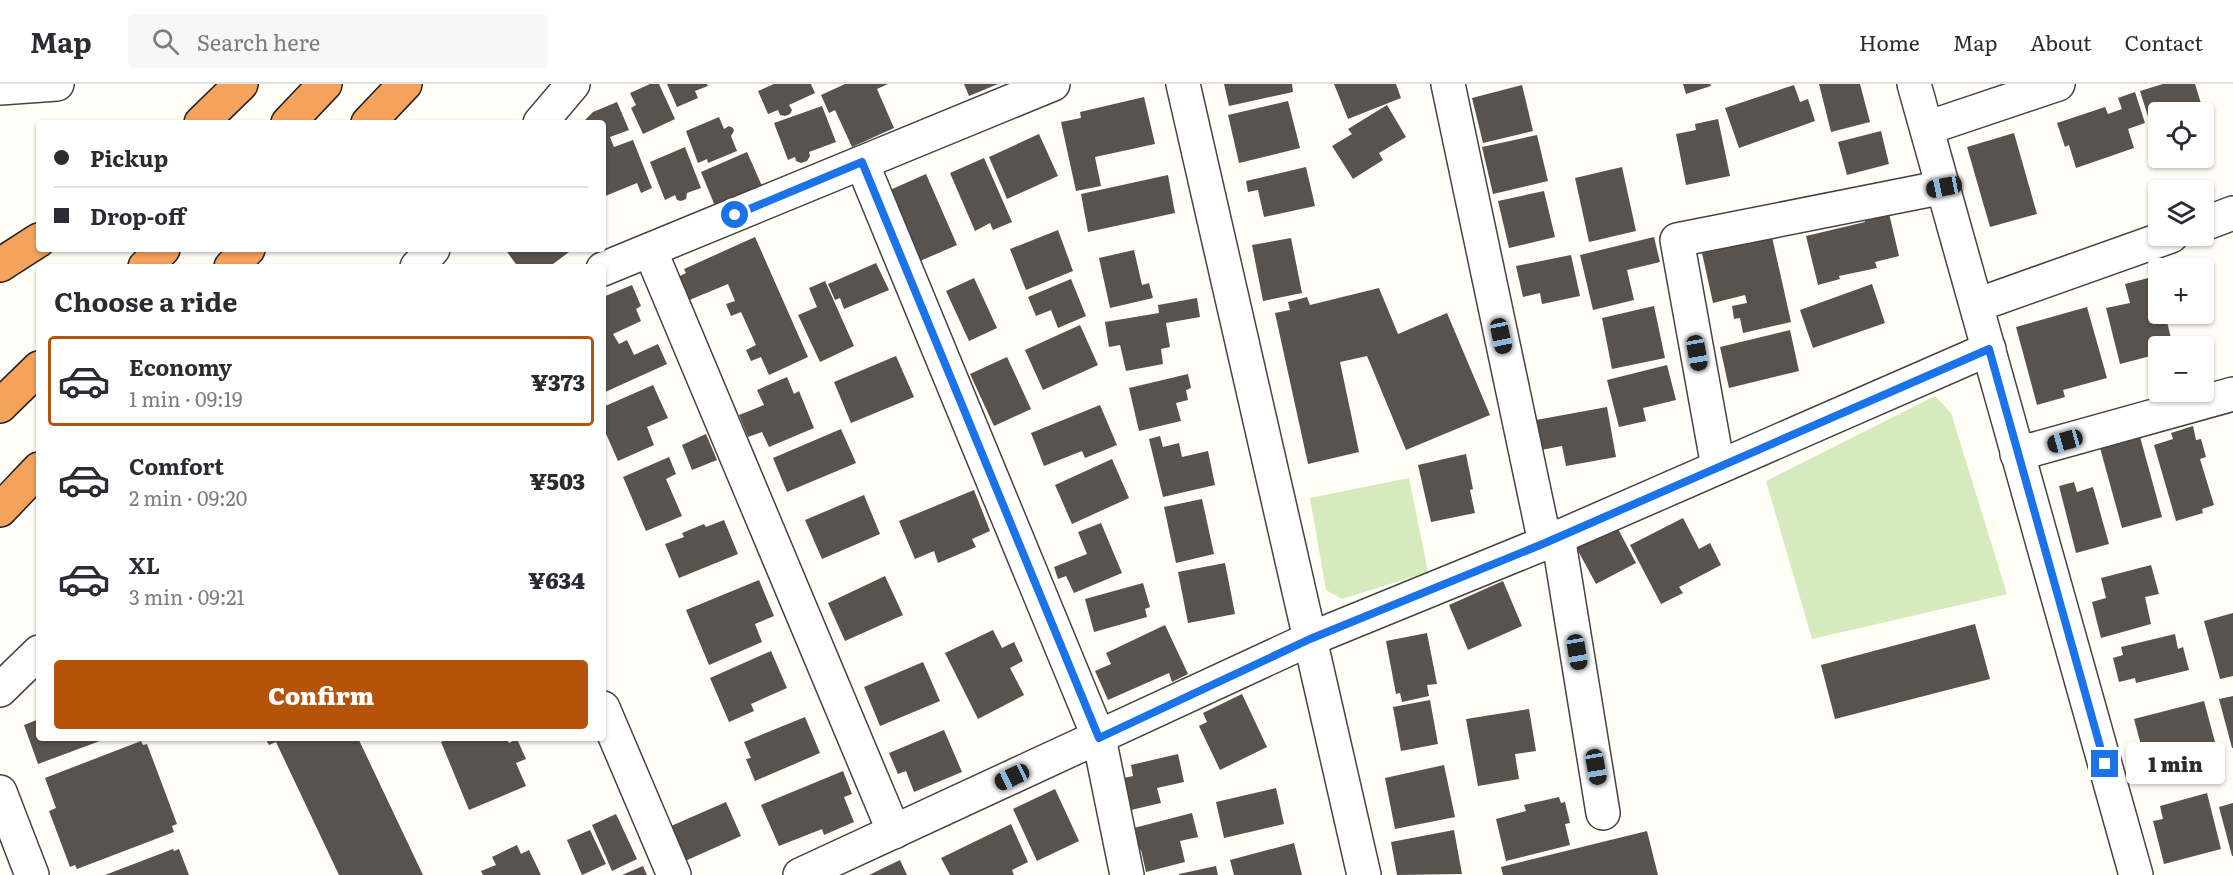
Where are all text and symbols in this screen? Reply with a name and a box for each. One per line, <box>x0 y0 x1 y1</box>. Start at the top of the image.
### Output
search box <box>128 14 548 68</box>
text: Map <box>30 20 92 62</box>
icon: search <box>149 25 182 58</box>
text: Search here <box>197 25 320 58</box>
text: Home <box>1859 26 1920 57</box>
text: Map <box>1953 26 1997 57</box>
text: About <box>2030 26 2092 57</box>
text: Contact <box>2125 26 2203 57</box>
map controls <box>2148 102 2214 402</box>
button: locate <box>2148 102 2214 168</box>
text: Pickup <box>90 141 168 174</box>
car <box>1925 175 1963 199</box>
button: layers <box>2148 180 2214 246</box>
text: Drop-off <box>90 199 186 232</box>
route start <box>721 201 748 228</box>
button: + <box>2148 258 2214 324</box>
text: Choose a ride <box>54 280 237 320</box>
car <box>1488 317 1514 355</box>
car <box>1685 334 1709 372</box>
button: − <box>2148 336 2214 402</box>
text: Economy <box>129 350 232 383</box>
icon: car <box>57 354 111 408</box>
text: ¥373 <box>531 365 585 398</box>
text: 1 min · 09:19 <box>129 383 242 413</box>
car <box>2045 427 2085 455</box>
text: Comfort <box>129 449 224 482</box>
icon: car <box>57 453 111 507</box>
text: ¥503 <box>529 464 585 497</box>
text: 2 min · 09:20 <box>129 482 247 512</box>
text: XL <box>129 548 160 581</box>
icon: car <box>57 552 111 606</box>
text: ¥634 <box>528 563 585 596</box>
text: 3 min · 09:21 <box>129 581 245 611</box>
car <box>1565 633 1589 671</box>
button: Confirm <box>54 660 588 729</box>
callout: 1 min <box>2126 743 2225 785</box>
car <box>1584 748 1608 786</box>
text: 1 min <box>2148 748 2203 778</box>
route end <box>2091 750 2118 777</box>
car <box>992 761 1032 793</box>

